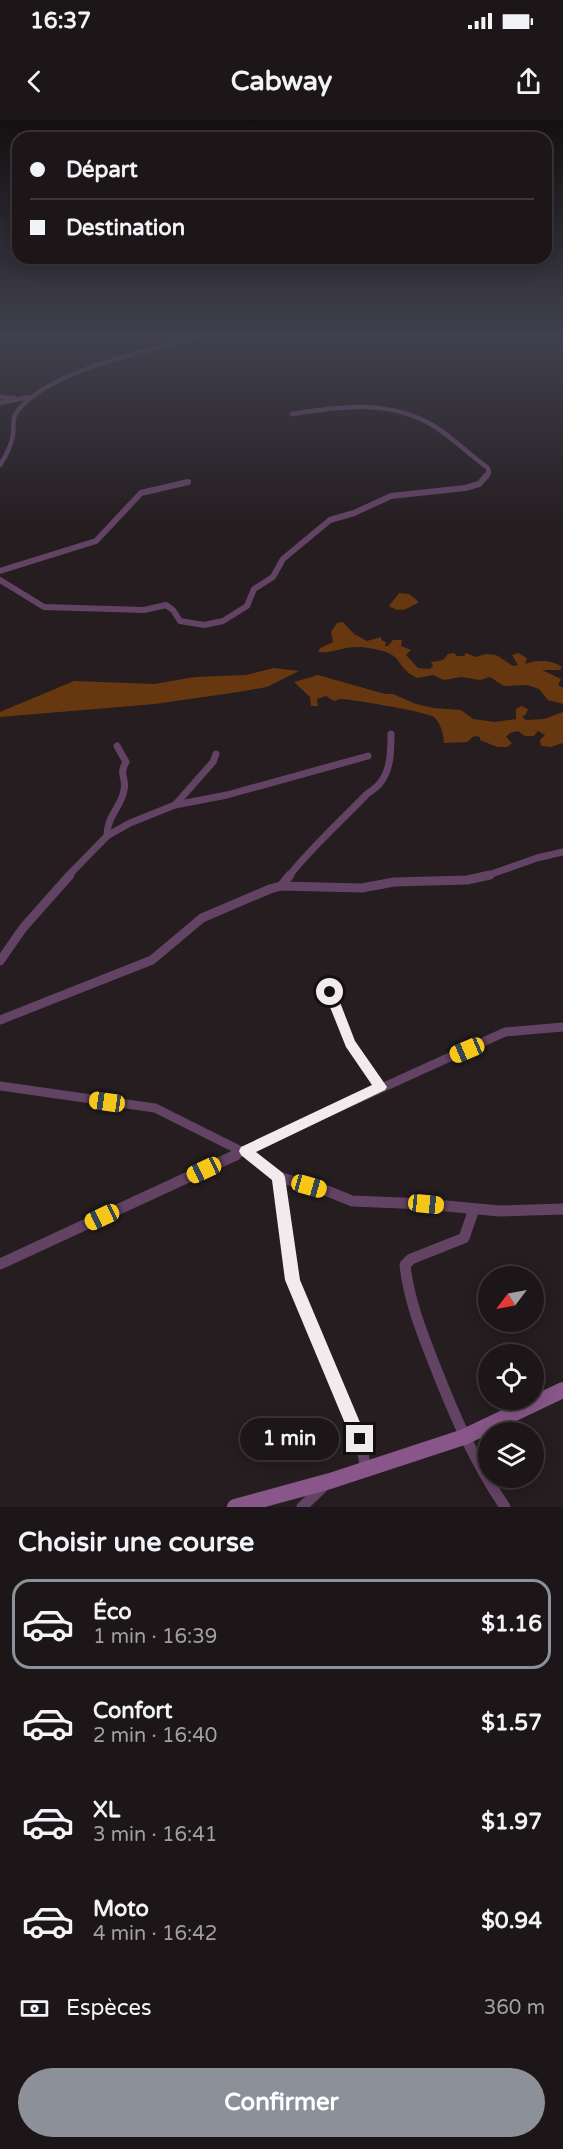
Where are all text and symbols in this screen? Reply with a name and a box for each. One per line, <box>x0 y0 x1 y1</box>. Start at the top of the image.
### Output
text: 16:37 <box>30 8 91 34</box>
icon: back <box>18 65 51 98</box>
text: Cabway <box>231 65 332 98</box>
icon: share <box>512 65 545 98</box>
text: Départ <box>66 157 138 183</box>
text: Destination <box>66 215 185 241</box>
route start <box>316 978 343 1005</box>
car <box>447 1035 487 1065</box>
car <box>88 1091 126 1113</box>
car <box>184 1154 224 1186</box>
car <box>289 1172 329 1200</box>
car <box>407 1193 445 1215</box>
car <box>82 1201 122 1233</box>
north arrow <box>478 1266 544 1332</box>
map controls <box>478 1266 544 1488</box>
button: locate <box>478 1344 544 1410</box>
callout: 1 min <box>240 1418 339 1460</box>
button: layers <box>478 1422 544 1488</box>
route end <box>346 1425 373 1452</box>
text: 1 min <box>263 1427 316 1451</box>
text: Choisir une course <box>18 1526 254 1559</box>
icon: car <box>21 1597 75 1651</box>
text: Éco <box>93 1599 132 1625</box>
text: $1.16 <box>481 1611 542 1637</box>
text: 1 min · 16:39 <box>93 1625 217 1649</box>
icon: car <box>21 1696 75 1750</box>
text: Confort <box>93 1698 172 1724</box>
text: $1.57 <box>481 1710 542 1736</box>
text: 2 min · 16:40 <box>93 1724 217 1748</box>
icon: car <box>21 1795 75 1849</box>
text: XL <box>93 1797 120 1823</box>
text: $1.97 <box>481 1809 542 1835</box>
text: 3 min · 16:41 <box>93 1823 217 1847</box>
icon: car <box>21 1894 75 1948</box>
text: Moto <box>93 1896 149 1922</box>
text: $0.94 <box>481 1908 542 1934</box>
text: 4 min · 16:42 <box>93 1922 217 1946</box>
icon: cash <box>18 1992 51 2025</box>
text: Espèces <box>66 1995 151 2021</box>
text: 360 m <box>484 1996 545 2020</box>
button: Confirmer <box>18 2068 545 2137</box>

